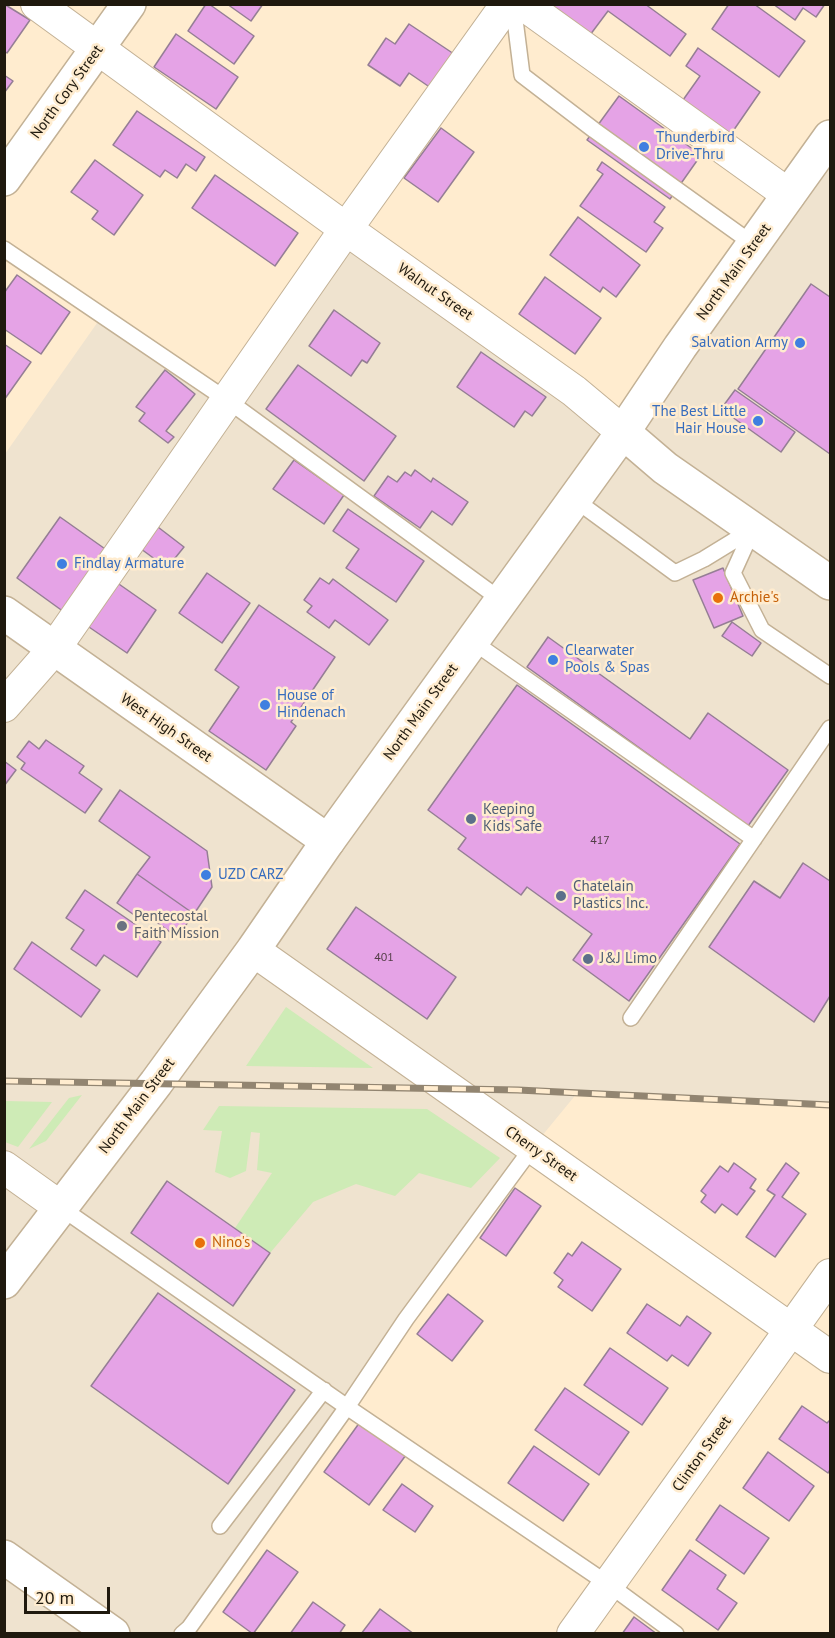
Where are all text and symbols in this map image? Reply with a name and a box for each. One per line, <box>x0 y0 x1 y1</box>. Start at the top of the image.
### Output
street label: North Cory Street <box>27 42 107 142</box>
place label: Thunderbird Drive-Thru <box>656 129 735 164</box>
marker: Thunderbird Drive-Thru <box>637 140 651 154</box>
street label: North Main Street <box>693 220 775 324</box>
street label: Walnut Street <box>394 260 476 324</box>
place label: Salvation Army <box>691 334 788 352</box>
marker: Salvation Army <box>793 336 807 350</box>
place label: The Best Little Hair House <box>652 403 746 438</box>
marker: The Best Little Hair House <box>751 414 765 428</box>
place label: Findlay Armature <box>74 555 184 573</box>
marker: Findlay Armature <box>55 557 69 571</box>
place label: Archie's <box>730 589 779 607</box>
marker: Archie's <box>711 591 725 605</box>
place label: Clearwater Pools & Spas <box>565 642 650 677</box>
marker: Clearwater Pools & Spas <box>546 653 560 667</box>
street label: North Main Street <box>380 660 462 764</box>
place label: House of Hindenach <box>277 687 346 722</box>
street label: West High Street <box>117 690 215 766</box>
marker: House of Hindenach <box>258 698 272 712</box>
place label: Keeping Kids Safe <box>483 801 542 836</box>
marker: Keeping Kids Safe <box>464 812 478 826</box>
house number: 417 <box>590 834 610 848</box>
place label: UZD CARZ <box>218 866 283 884</box>
marker: UZD CARZ <box>199 868 213 882</box>
place label: Chatelain Plastics Inc. <box>573 878 648 913</box>
marker: Chatelain Plastics Inc. <box>554 889 568 903</box>
place label: Pentecostal Faith Mission <box>134 908 219 943</box>
marker: Pentecostal Faith Mission <box>115 919 129 933</box>
place label: J&J Limo <box>600 950 657 968</box>
house number: 401 <box>374 951 394 965</box>
marker: J&J Limo <box>581 952 595 966</box>
street label: North Main Street <box>95 1055 179 1157</box>
street label: Cherry Street <box>501 1123 581 1185</box>
place label: Nino's <box>212 1234 250 1252</box>
marker: Nino's <box>193 1236 207 1250</box>
street label: Clinton Street <box>669 1413 735 1495</box>
scale bar <box>27 1575 112 1613</box>
text: 20 m <box>35 1586 74 1609</box>

